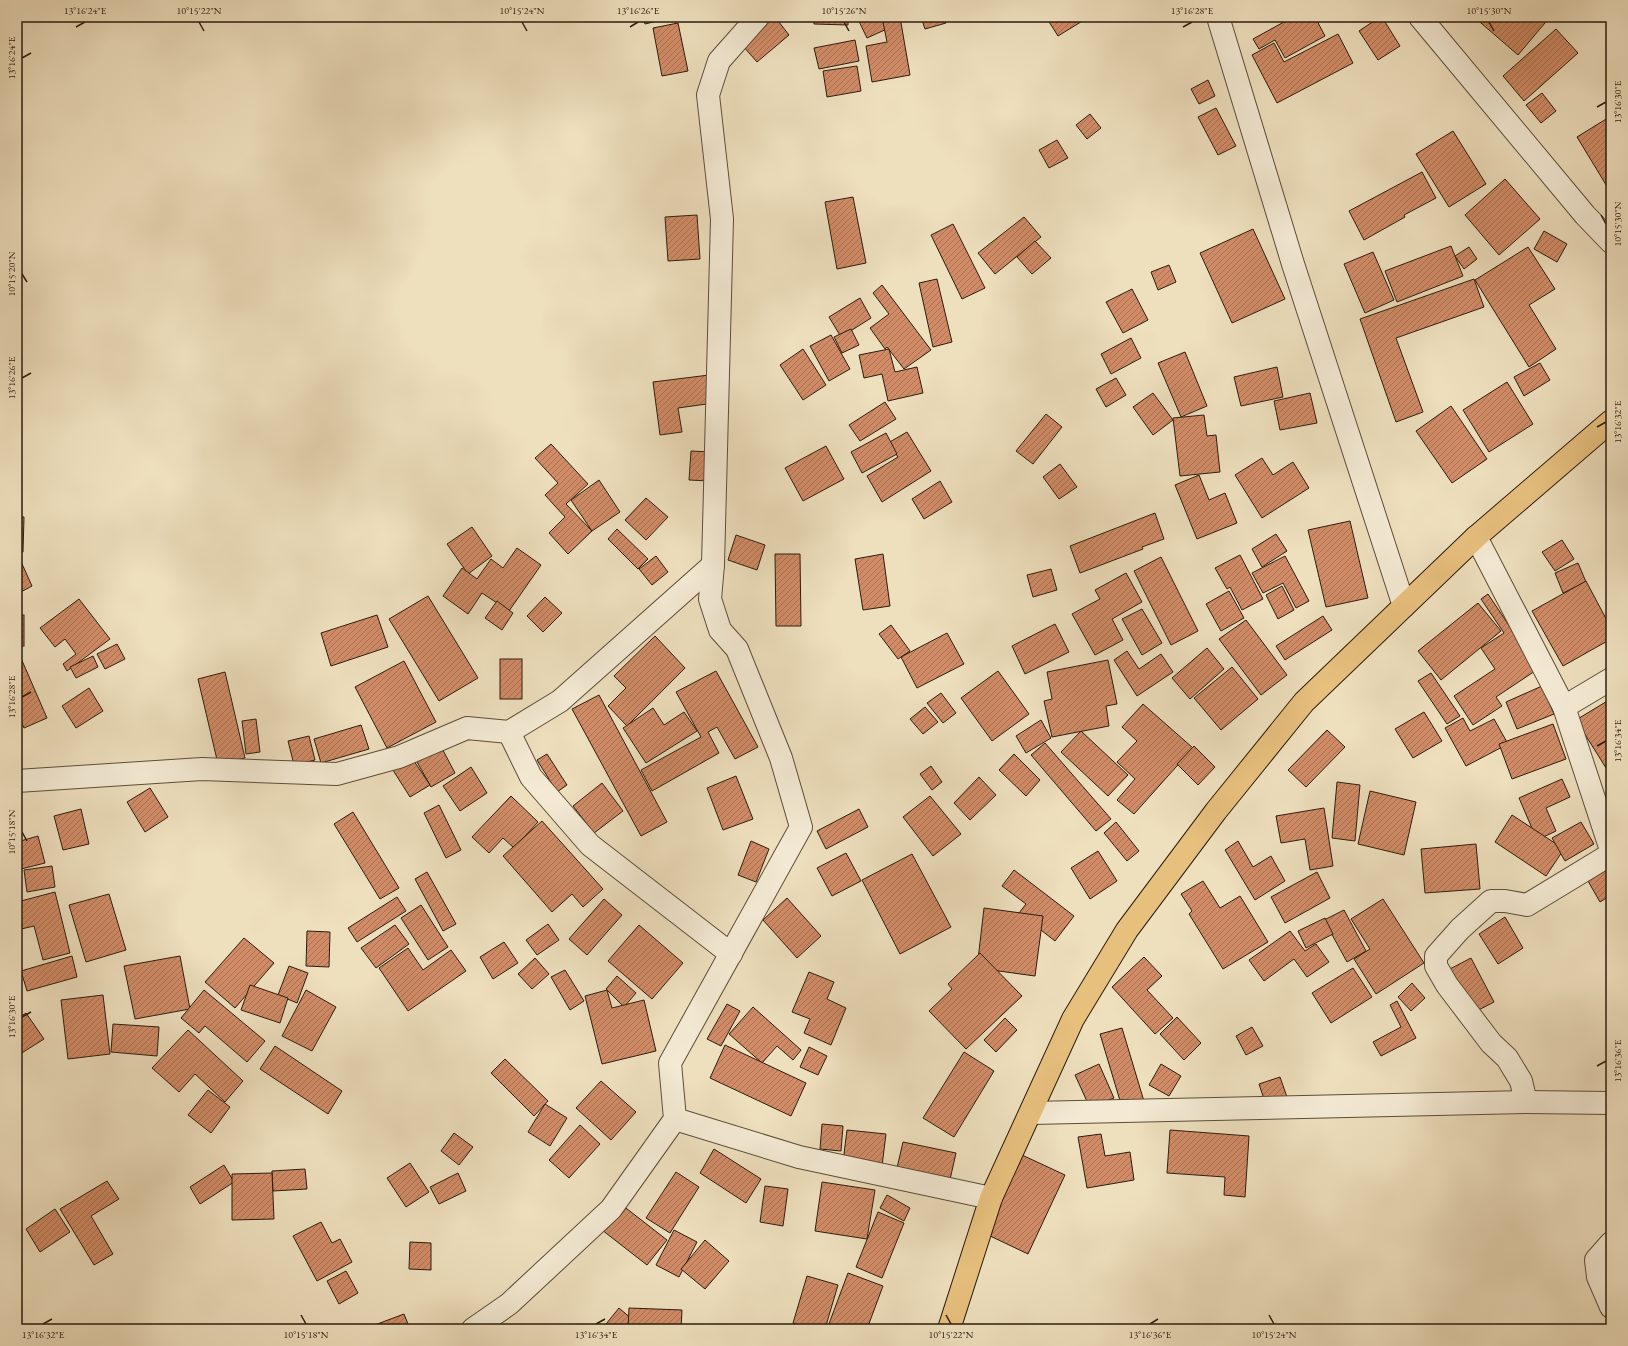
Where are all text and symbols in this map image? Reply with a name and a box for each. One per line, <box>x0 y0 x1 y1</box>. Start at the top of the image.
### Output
text: 13°16'24"E <box>64 4 107 17</box>
text: 10°15'22"N <box>177 4 222 17</box>
text: 10°15'24"N <box>500 4 545 17</box>
text: 13°16'26"E <box>617 4 660 17</box>
text: 10°15'26"N <box>822 4 867 17</box>
text: 13°16'28"E <box>1171 4 1214 17</box>
text: 10°15'30"N <box>1467 4 1512 17</box>
text: 13°16'24"E <box>5 36 18 79</box>
text: 13°16'30"E <box>1611 80 1624 123</box>
text: 10°15'30"N <box>1611 201 1624 246</box>
text: 10°15'20"N <box>5 251 18 296</box>
text: 13°16'26"E <box>5 356 18 399</box>
text: 13°16'32"E <box>1611 400 1624 443</box>
text: 13°16'28"E <box>5 675 18 718</box>
text: 13°16'34"E <box>1611 719 1624 762</box>
text: 10°15'18"N <box>5 809 18 854</box>
text: 13°16'30"E <box>5 995 18 1038</box>
text: 13°16'36"E <box>1611 1039 1624 1082</box>
text: 13°16'32"E <box>22 1328 65 1341</box>
text: 10°15'18"N <box>284 1328 329 1341</box>
text: 13°16'34"E <box>575 1328 618 1341</box>
text: 10°15'22"N <box>929 1328 974 1341</box>
text: 13°16'36"E <box>1129 1328 1172 1341</box>
text: 10°15'24"N <box>1252 1328 1297 1341</box>

